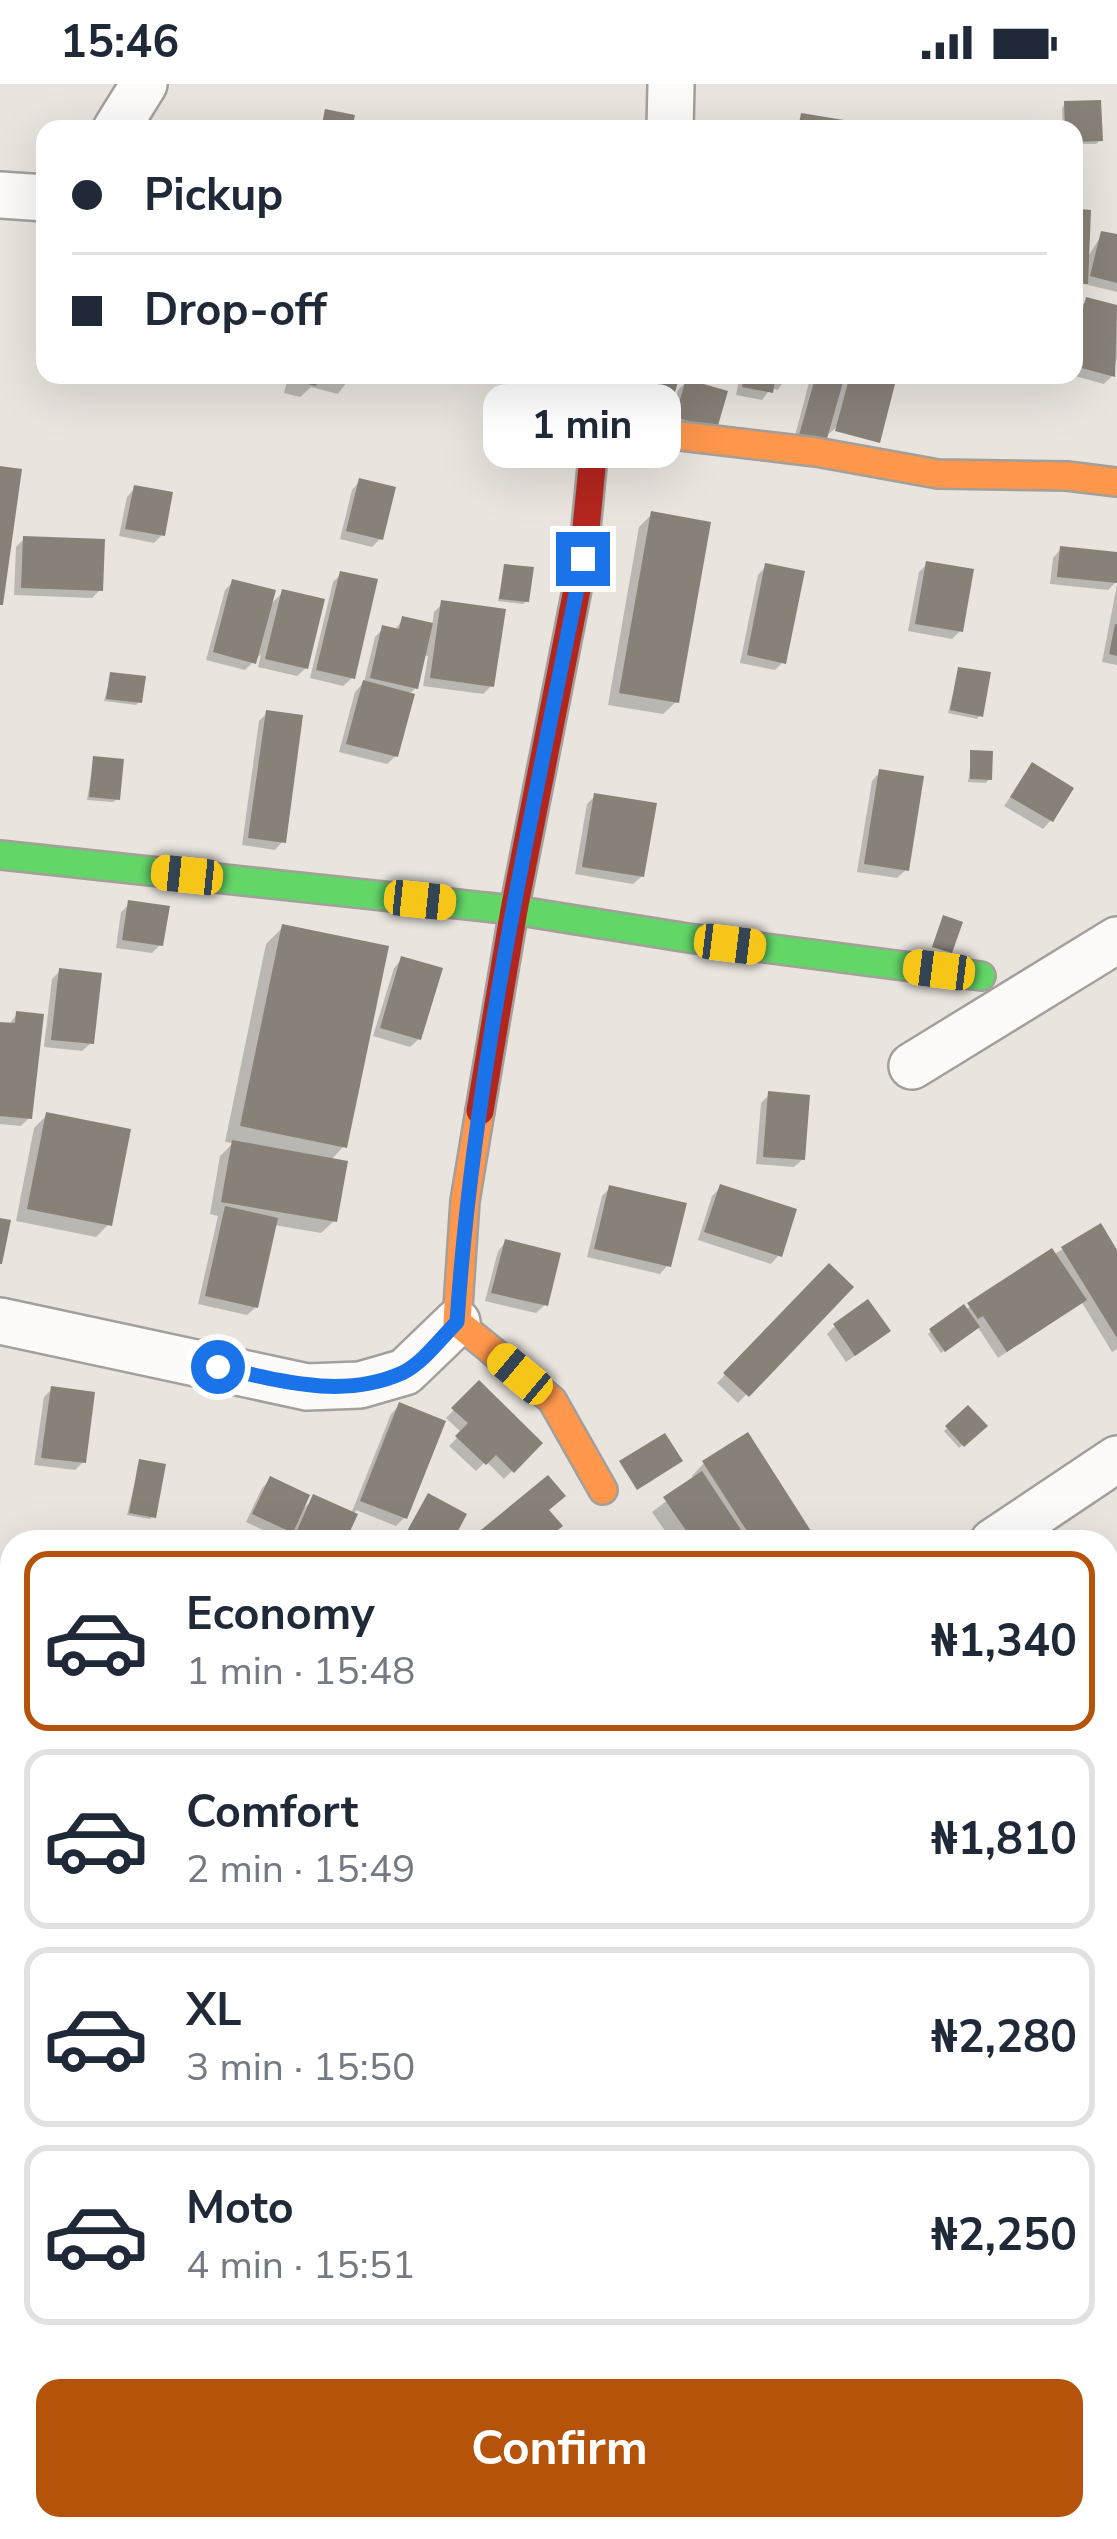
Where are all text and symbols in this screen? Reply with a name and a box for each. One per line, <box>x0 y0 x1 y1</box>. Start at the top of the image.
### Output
text: 15:46 <box>60 12 179 73</box>
text: Pickup <box>144 165 283 226</box>
text: Drop-off <box>144 280 327 341</box>
callout: 1 min <box>484 385 682 469</box>
text: 1 min <box>532 399 632 452</box>
route end <box>556 532 610 586</box>
car <box>149 853 225 897</box>
car <box>382 878 458 922</box>
car <box>692 922 768 966</box>
car <box>901 948 977 992</box>
car <box>481 1337 559 1411</box>
route start <box>191 1340 245 1394</box>
text: Economy <box>186 1584 375 1645</box>
icon: car <box>42 1587 150 1695</box>
text: ₦1,340 <box>931 1611 1077 1672</box>
text: 1 min · 15:48 <box>186 1645 415 1698</box>
text: Comfort <box>186 1782 358 1843</box>
icon: car <box>42 1785 150 1893</box>
text: ₦1,810 <box>931 1809 1077 1870</box>
text: 2 min · 15:49 <box>186 1843 415 1896</box>
text: XL <box>186 1980 242 2041</box>
icon: car <box>42 1983 150 2091</box>
text: ₦2,280 <box>931 2007 1077 2068</box>
text: 3 min · 15:50 <box>186 2041 415 2094</box>
text: Moto <box>186 2178 294 2239</box>
icon: car <box>42 2181 150 2289</box>
text: ₦2,250 <box>931 2205 1077 2266</box>
text: 4 min · 15:51 <box>186 2239 415 2292</box>
button: Confirm <box>36 2379 1083 2517</box>

